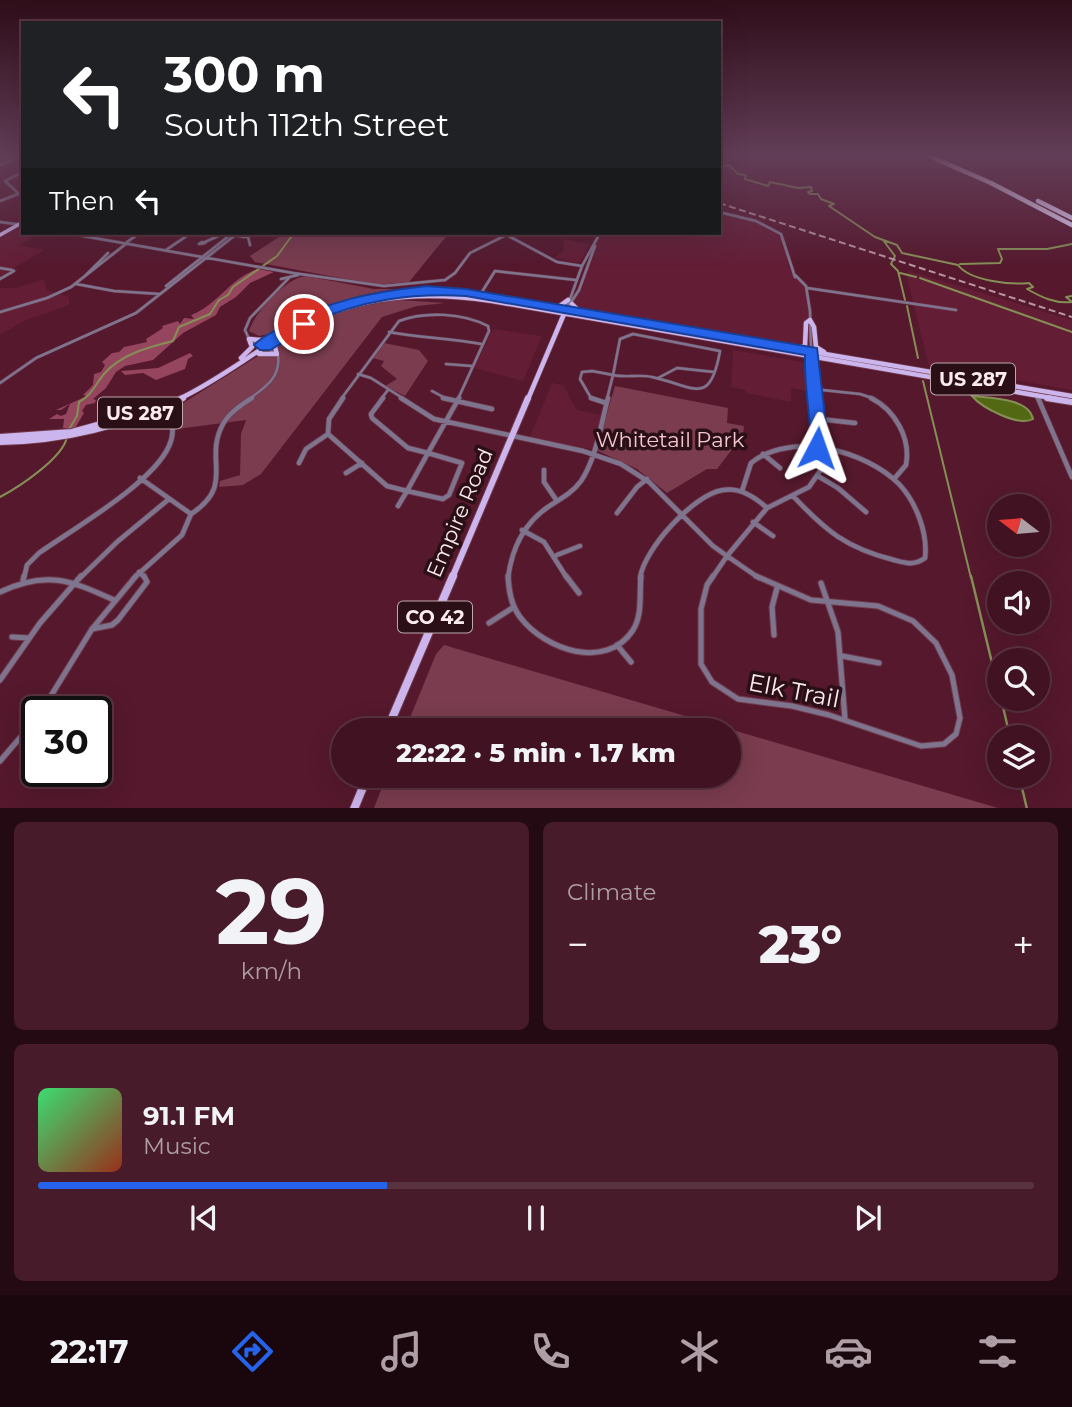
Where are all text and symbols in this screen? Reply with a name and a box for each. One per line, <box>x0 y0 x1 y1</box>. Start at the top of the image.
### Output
text: 300 m <box>164 45 325 104</box>
icon: left <box>49 49 140 140</box>
text: South 112th Street <box>164 105 449 144</box>
icon: left <box>129 182 167 220</box>
text: Then <box>49 185 115 217</box>
pin <box>274 294 334 354</box>
icon: arrive <box>285 305 323 343</box>
road number: US 287 <box>931 364 1015 394</box>
road number: US 287 <box>98 398 182 428</box>
position arrow <box>780 411 854 485</box>
park label: Whitetail Park <box>596 427 745 452</box>
street label: Empire Road <box>421 445 498 581</box>
north arrow <box>987 494 1050 556</box>
map controls <box>987 494 1050 788</box>
button: sound <box>987 571 1050 634</box>
road number: CO 42 <box>398 602 472 632</box>
button: search <box>987 648 1050 711</box>
street label: Elk Trail <box>746 667 842 714</box>
speed limit sign: 30 <box>21 696 112 787</box>
button: layers <box>987 725 1050 788</box>
text: 22:22 · 5 min · 1.7 km <box>396 737 676 769</box>
text: 29 <box>216 856 327 967</box>
text: Climate <box>567 878 656 906</box>
text: 23° <box>759 913 842 976</box>
text: − <box>567 921 589 968</box>
text: + <box>1012 921 1034 968</box>
text: km/h <box>241 957 302 985</box>
text: 91.1 FM <box>143 1100 235 1132</box>
text: Music <box>143 1132 211 1160</box>
icon: previous <box>185 1199 223 1237</box>
icon: pause <box>517 1199 555 1237</box>
icon: next <box>849 1199 887 1237</box>
icon: directions <box>228 1327 277 1376</box>
icon: music <box>377 1327 426 1376</box>
icon: phone <box>526 1327 575 1376</box>
icon: climate <box>675 1327 724 1376</box>
icon: car <box>824 1327 873 1376</box>
icon: filters <box>973 1327 1022 1376</box>
text: 22:17 <box>50 1332 128 1371</box>

